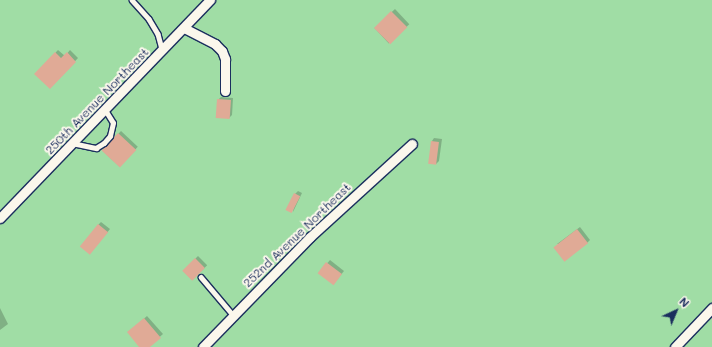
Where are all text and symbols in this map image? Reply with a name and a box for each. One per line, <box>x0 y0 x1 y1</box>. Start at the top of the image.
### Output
street label: 250th Avenue Northeast <box>42 45 152 157</box>
street label: 252nd Avenue Northeast <box>240 180 354 290</box>
north arrow <box>656 291 696 331</box>
text: N <box>676 294 693 310</box>

